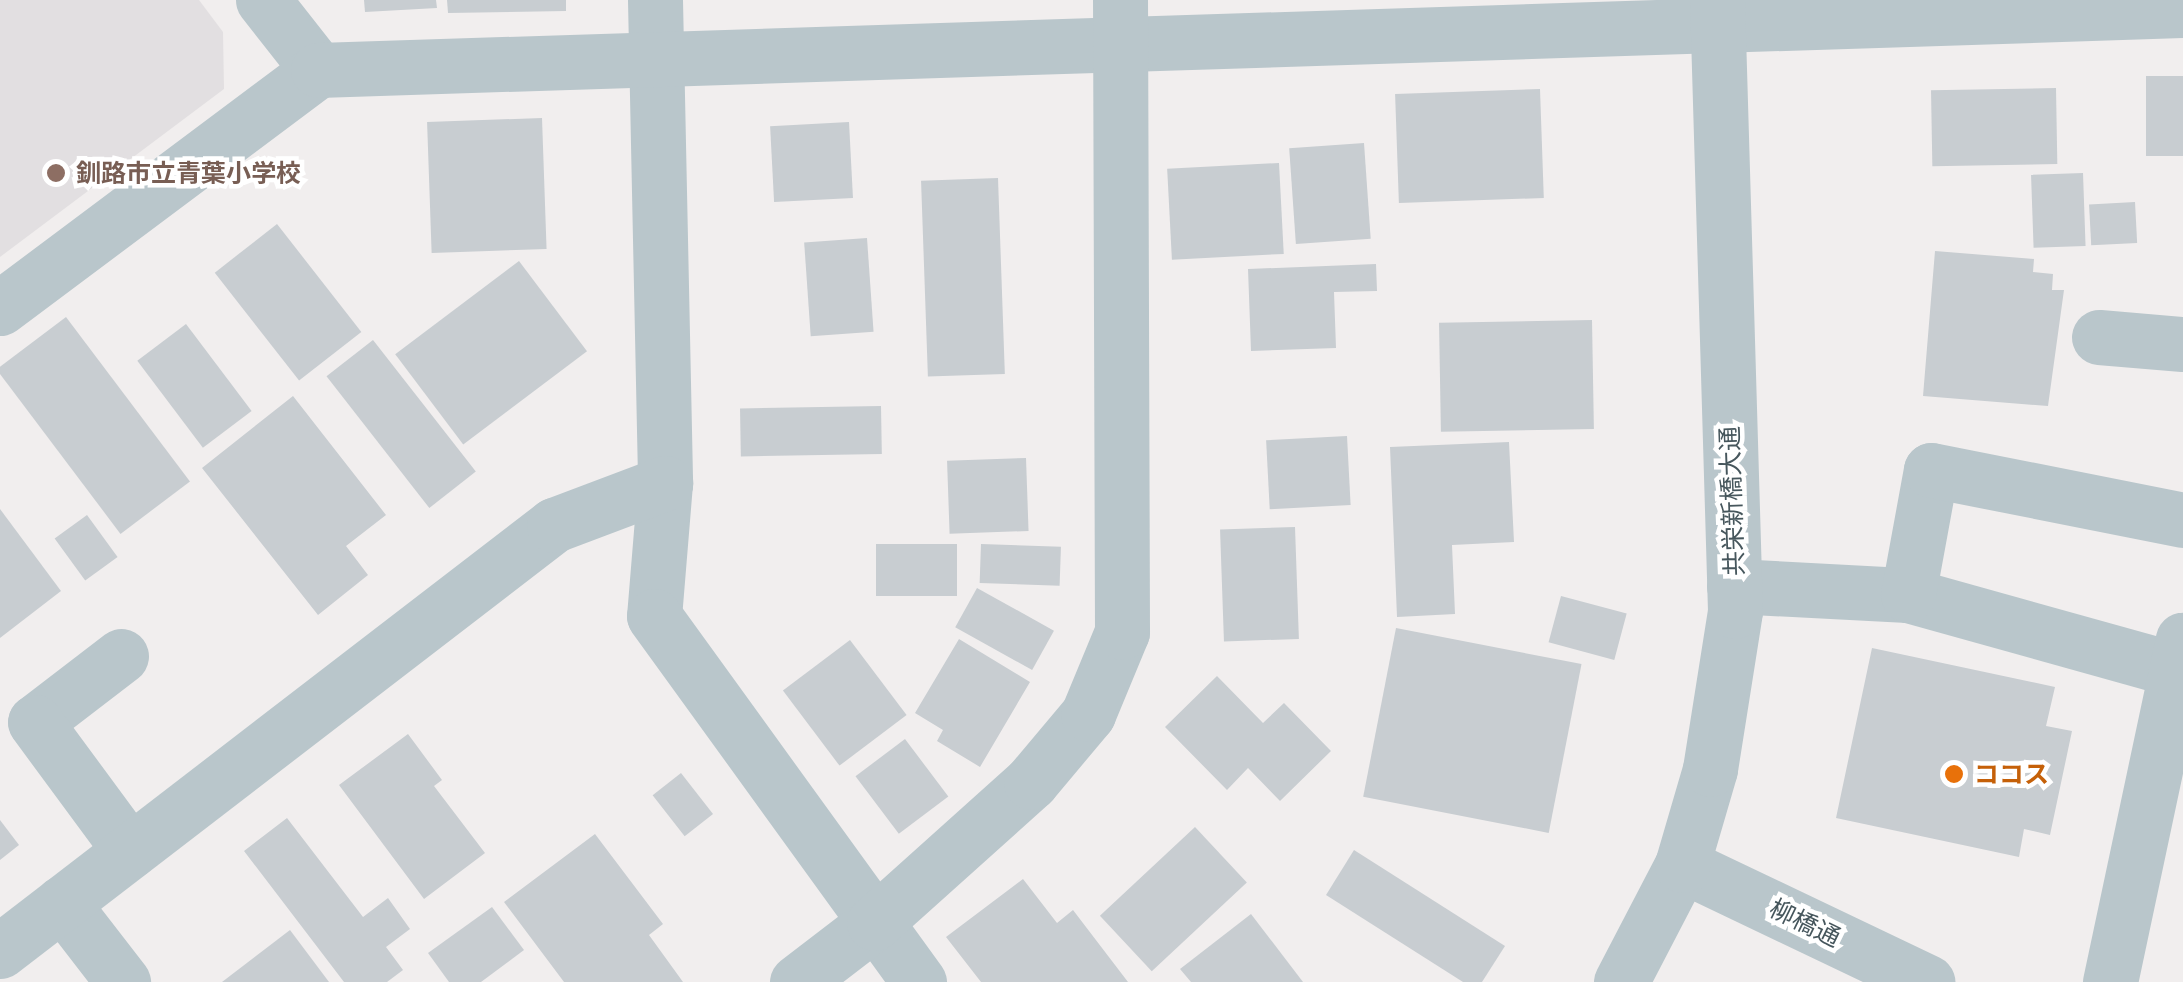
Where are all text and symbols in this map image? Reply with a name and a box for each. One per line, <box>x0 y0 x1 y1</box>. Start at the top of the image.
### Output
place label: 釧路市立青葉小学校 <box>76 158 301 188</box>
marker: 釧路市立青葉小学校 <box>45 162 67 184</box>
street label: 共栄新橋大通 <box>1714 426 1750 576</box>
place label: ココス <box>1974 759 2049 789</box>
marker: ココス <box>1943 763 1965 785</box>
street label: 柳橋通 <box>1765 893 1845 953</box>

